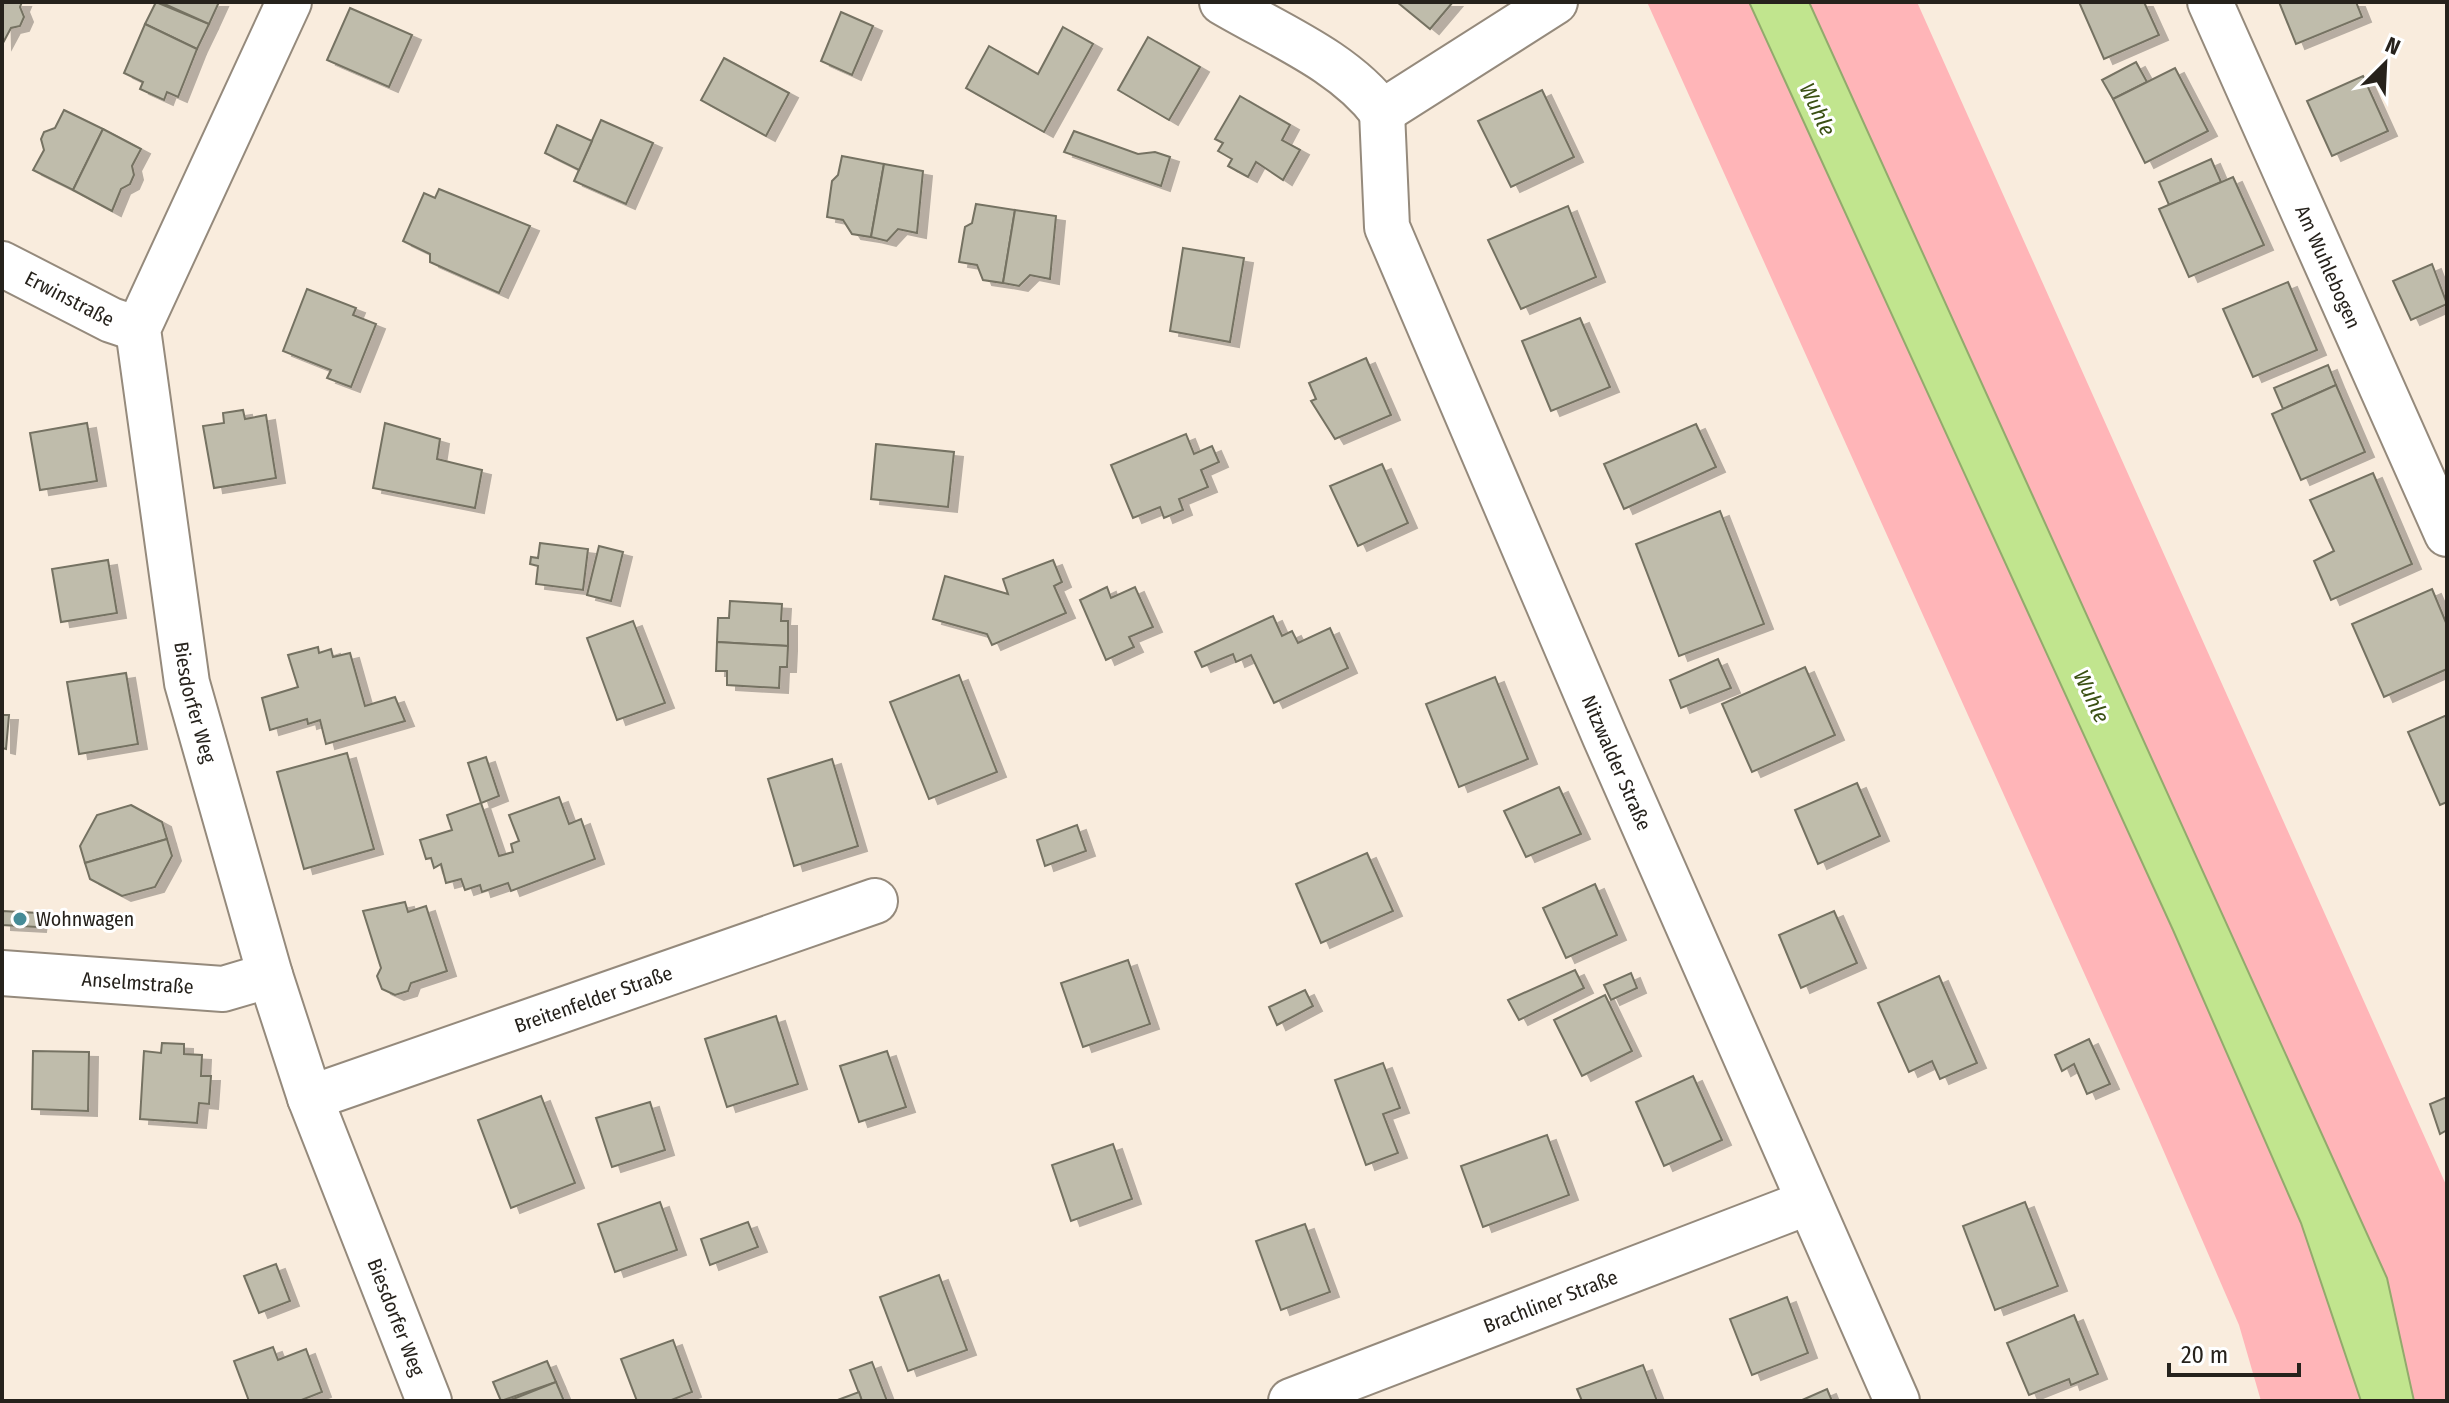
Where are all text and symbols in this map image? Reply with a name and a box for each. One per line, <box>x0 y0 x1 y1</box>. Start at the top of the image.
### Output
north arrow <box>2345 24 2425 104</box>
text: N <box>2381 31 2404 61</box>
water label: Wuhle <box>1794 79 1841 140</box>
street label: Am Wuhlebogen <box>2290 202 2366 332</box>
street label: Erwinstraße <box>21 266 118 332</box>
street label: Biesdorfer Weg <box>169 640 221 766</box>
water label: Wuhle <box>2068 666 2115 727</box>
street label: Nitzwalder Straße <box>1577 692 1657 834</box>
place label: Wohnwagen <box>36 907 134 931</box>
marker: Wohnwagen <box>11 910 29 928</box>
street label: Breitenfelder Straße <box>511 961 675 1038</box>
street label: Anselmstraße <box>81 967 194 999</box>
street label: Biesdorfer Weg <box>362 1255 430 1380</box>
street label: Brachliner Straße <box>1480 1265 1621 1338</box>
scale bar <box>2169 1327 2299 1377</box>
text: 20 m <box>2181 1341 2228 1369</box>

